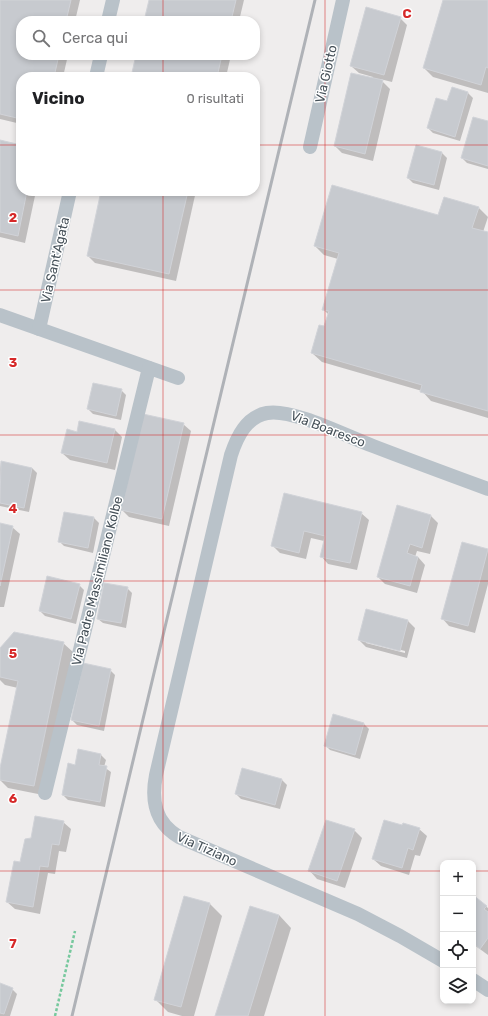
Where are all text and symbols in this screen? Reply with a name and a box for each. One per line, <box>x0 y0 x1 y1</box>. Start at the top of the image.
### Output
text: C <box>402 6 412 21</box>
search box <box>16 16 260 60</box>
icon: search <box>30 27 52 49</box>
text: Cerca qui <box>62 29 128 47</box>
street label: Via Giotto <box>312 44 340 104</box>
text: Vicino <box>32 88 85 108</box>
text: 0 risultati <box>186 91 244 106</box>
text: 2 <box>9 210 17 225</box>
street label: Via Sant'Agata <box>38 216 73 305</box>
text: 3 <box>9 355 18 370</box>
street label: Via Boaresco <box>289 408 367 450</box>
street label: Via Padre Massimiliano Kolbe <box>69 495 125 667</box>
text: 4 <box>9 501 18 516</box>
text: 5 <box>9 646 17 661</box>
text: 6 <box>9 791 18 806</box>
street label: Via Tiziano <box>174 829 240 869</box>
map controls <box>440 860 476 1004</box>
button: + <box>440 860 476 896</box>
button: − <box>440 896 476 932</box>
button: locate <box>440 932 476 968</box>
text: 7 <box>9 936 17 951</box>
button: layers <box>440 968 476 1004</box>

